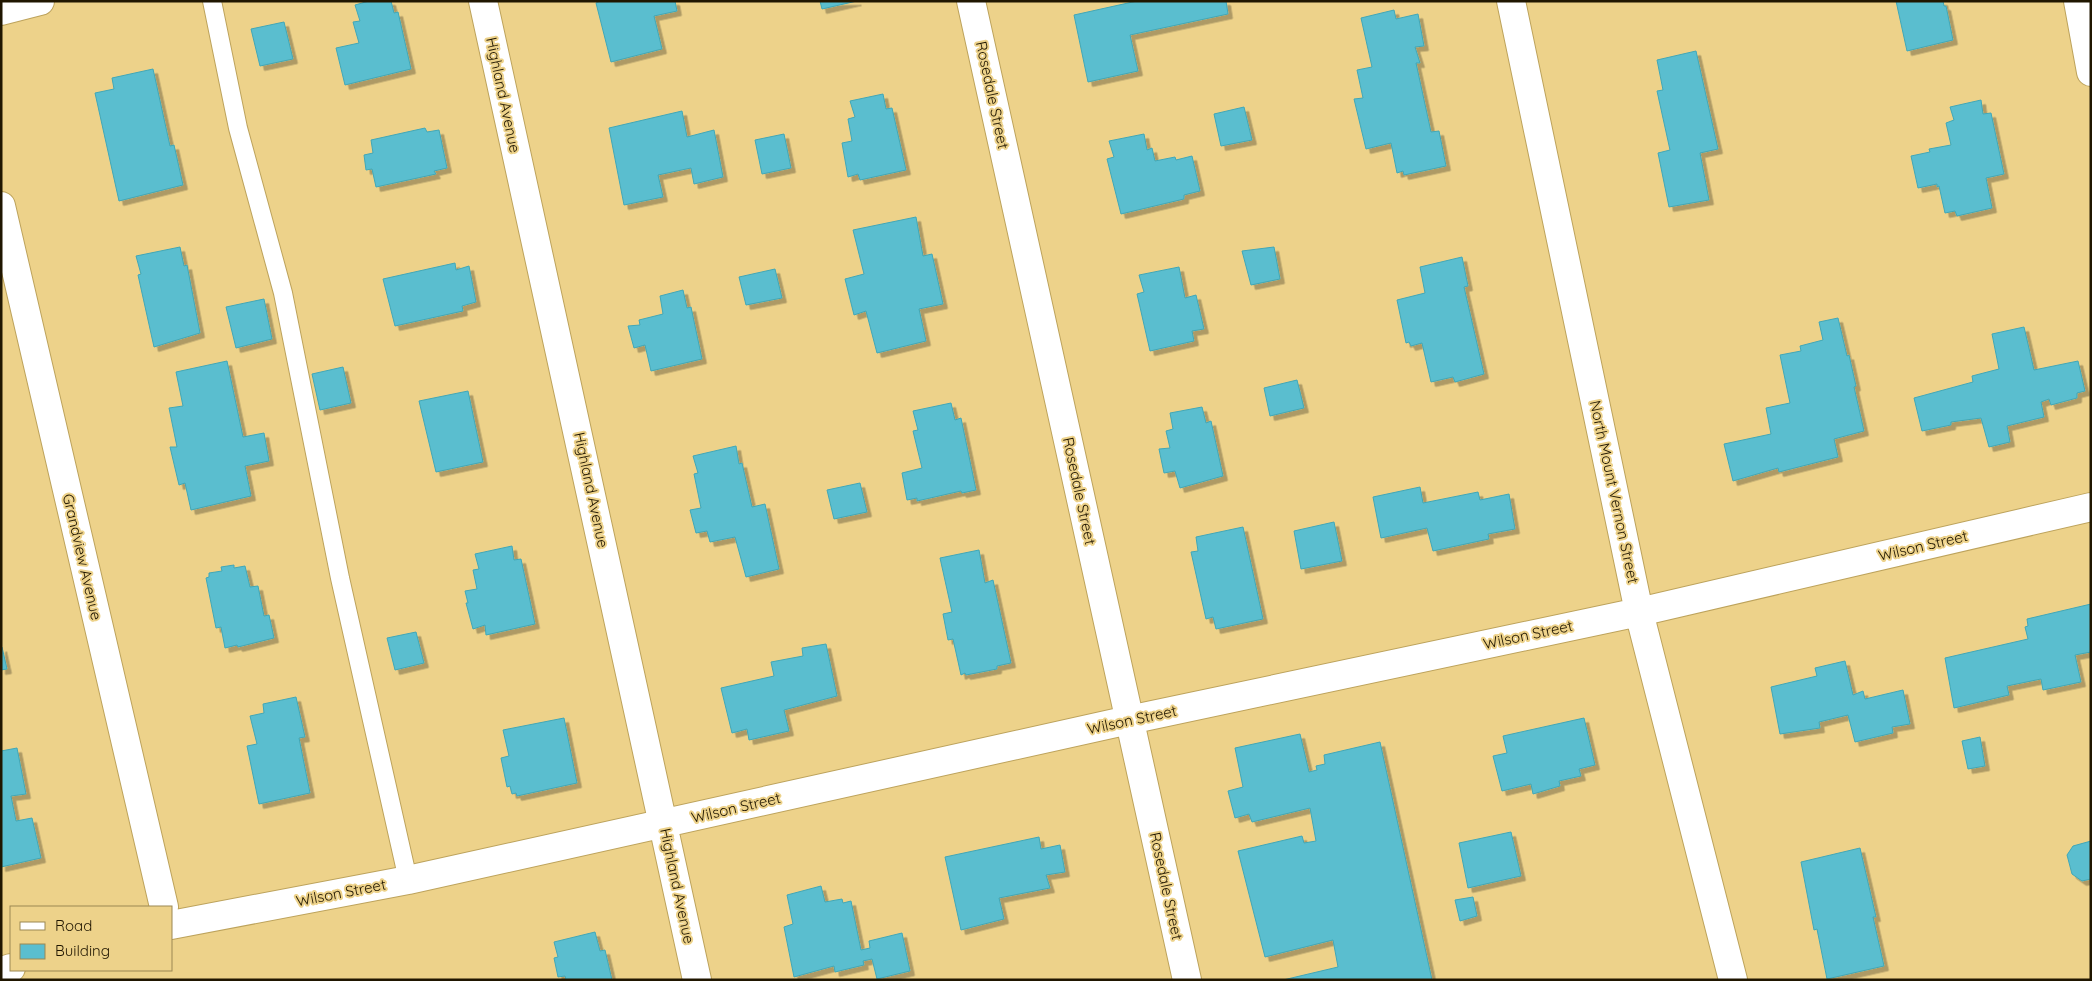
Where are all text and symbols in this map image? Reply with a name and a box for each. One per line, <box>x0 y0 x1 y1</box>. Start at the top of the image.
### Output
street label: Highland Avenue <box>482 35 525 154</box>
street label: Rosedale Street <box>972 39 1013 150</box>
street label: North Mount Vernon Street <box>1586 399 1643 585</box>
street label: Highland Avenue <box>570 430 613 549</box>
street label: Rosedale Street <box>1059 435 1100 546</box>
street label: Grandview Avenue <box>59 492 106 622</box>
street label: Wilson Street <box>1876 526 1969 565</box>
street label: Wilson Street <box>1481 616 1574 653</box>
street label: Wilson Street <box>1085 701 1178 738</box>
street label: Wilson Street <box>689 788 782 827</box>
street label: Highland Avenue <box>656 826 699 945</box>
street label: Rosedale Street <box>1146 830 1187 941</box>
street label: Wilson Street <box>294 875 387 911</box>
legend <box>10 906 172 971</box>
text: Road <box>55 916 92 935</box>
text: Building <box>55 941 110 960</box>

